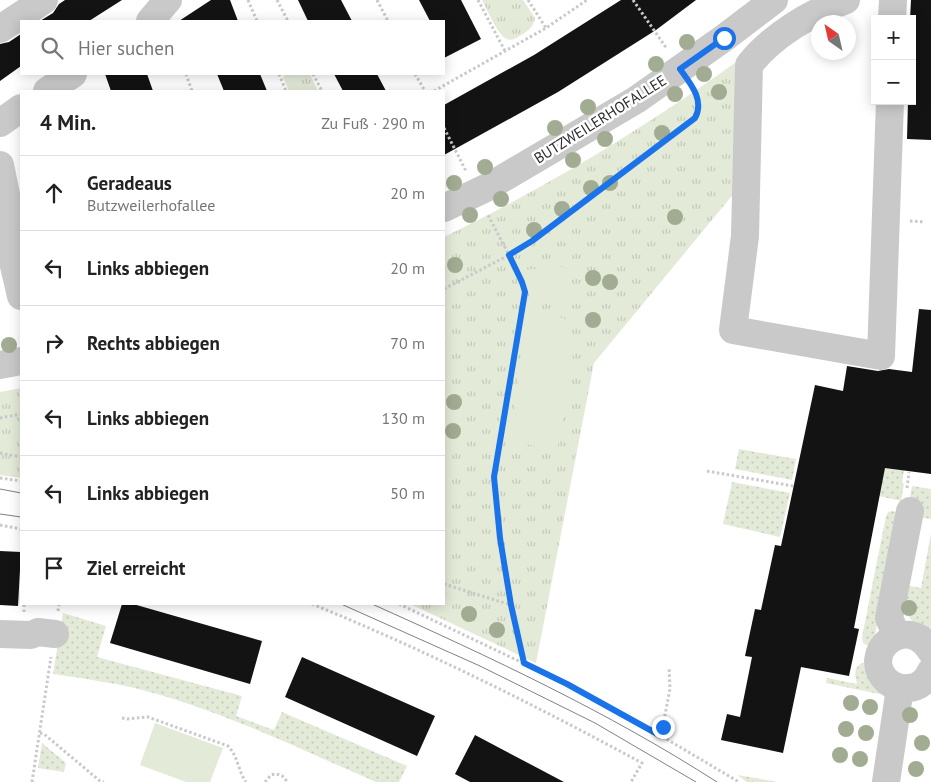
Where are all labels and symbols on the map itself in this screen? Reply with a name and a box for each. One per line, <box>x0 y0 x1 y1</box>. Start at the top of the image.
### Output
north arrow <box>811 15 856 60</box>
route start <box>713 27 736 50</box>
street label: BUTZWEILERHOFALLEE <box>530 70 670 168</box>
route end <box>652 716 675 739</box>

